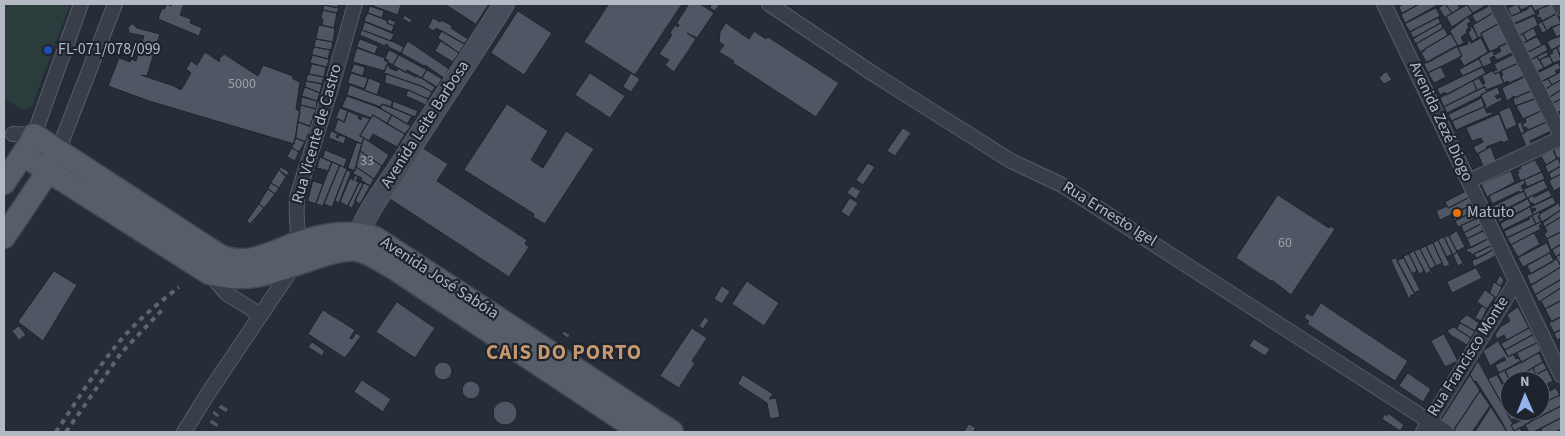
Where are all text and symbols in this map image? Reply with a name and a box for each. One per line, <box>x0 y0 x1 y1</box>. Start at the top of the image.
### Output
place label: FL-071/078/099 <box>58 40 161 60</box>
marker: FL-071/078/099 <box>42 44 54 56</box>
street label: Avenida Leite Barbosa <box>378 58 474 192</box>
street label: Avenida Zezé Diogo <box>1404 59 1476 185</box>
street label: Rua Vicente de Castro <box>289 62 347 206</box>
house number: 5000 <box>228 77 256 93</box>
house number: 33 <box>360 154 374 170</box>
street label: Rua Ernesto Igel <box>1058 178 1160 252</box>
place label: Matuto <box>1467 203 1514 223</box>
marker: Matuto <box>1451 207 1463 219</box>
street label: Avenida José Sabóia <box>376 234 502 324</box>
house number: 60 <box>1278 236 1292 252</box>
street label: Rua Francisco Monte <box>1424 294 1514 420</box>
district label: CAIS DO PORTO <box>484 341 644 367</box>
north arrow <box>1500 371 1550 421</box>
text: N <box>1520 372 1530 392</box>

